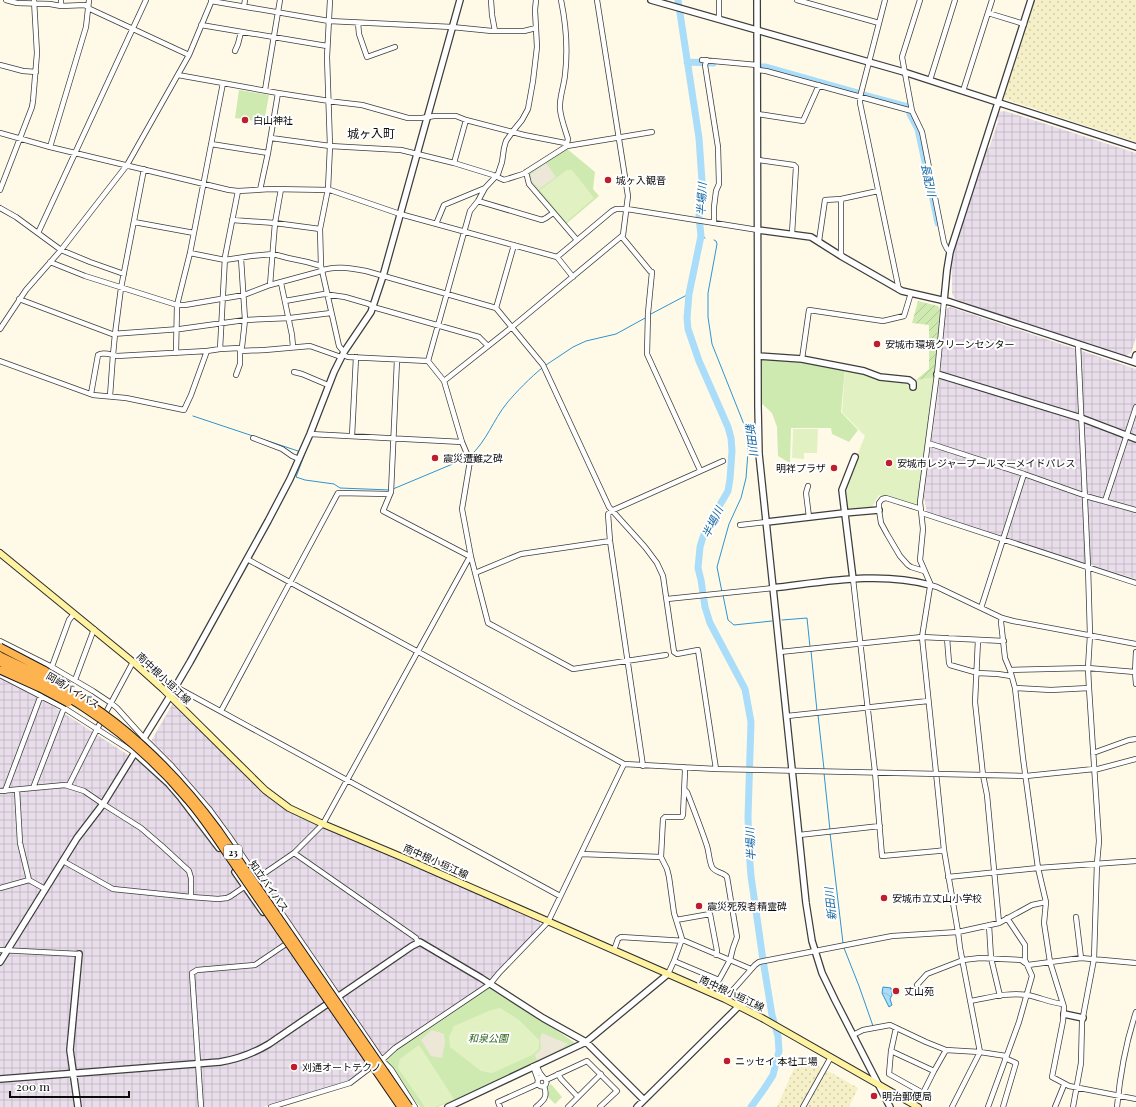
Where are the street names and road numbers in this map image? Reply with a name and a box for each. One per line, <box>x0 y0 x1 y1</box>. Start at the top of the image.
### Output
street label: 南中根小垣江線 <box>134 649 194 707</box>
street label: 岡崎バイパス <box>44 669 102 711</box>
street label: 南中根小垣江線 <box>401 840 471 882</box>
road number: 23 <box>224 845 242 859</box>
street label: 知立バイパス <box>246 857 292 915</box>
street label: 南中根小垣江線 <box>697 972 767 1014</box>

